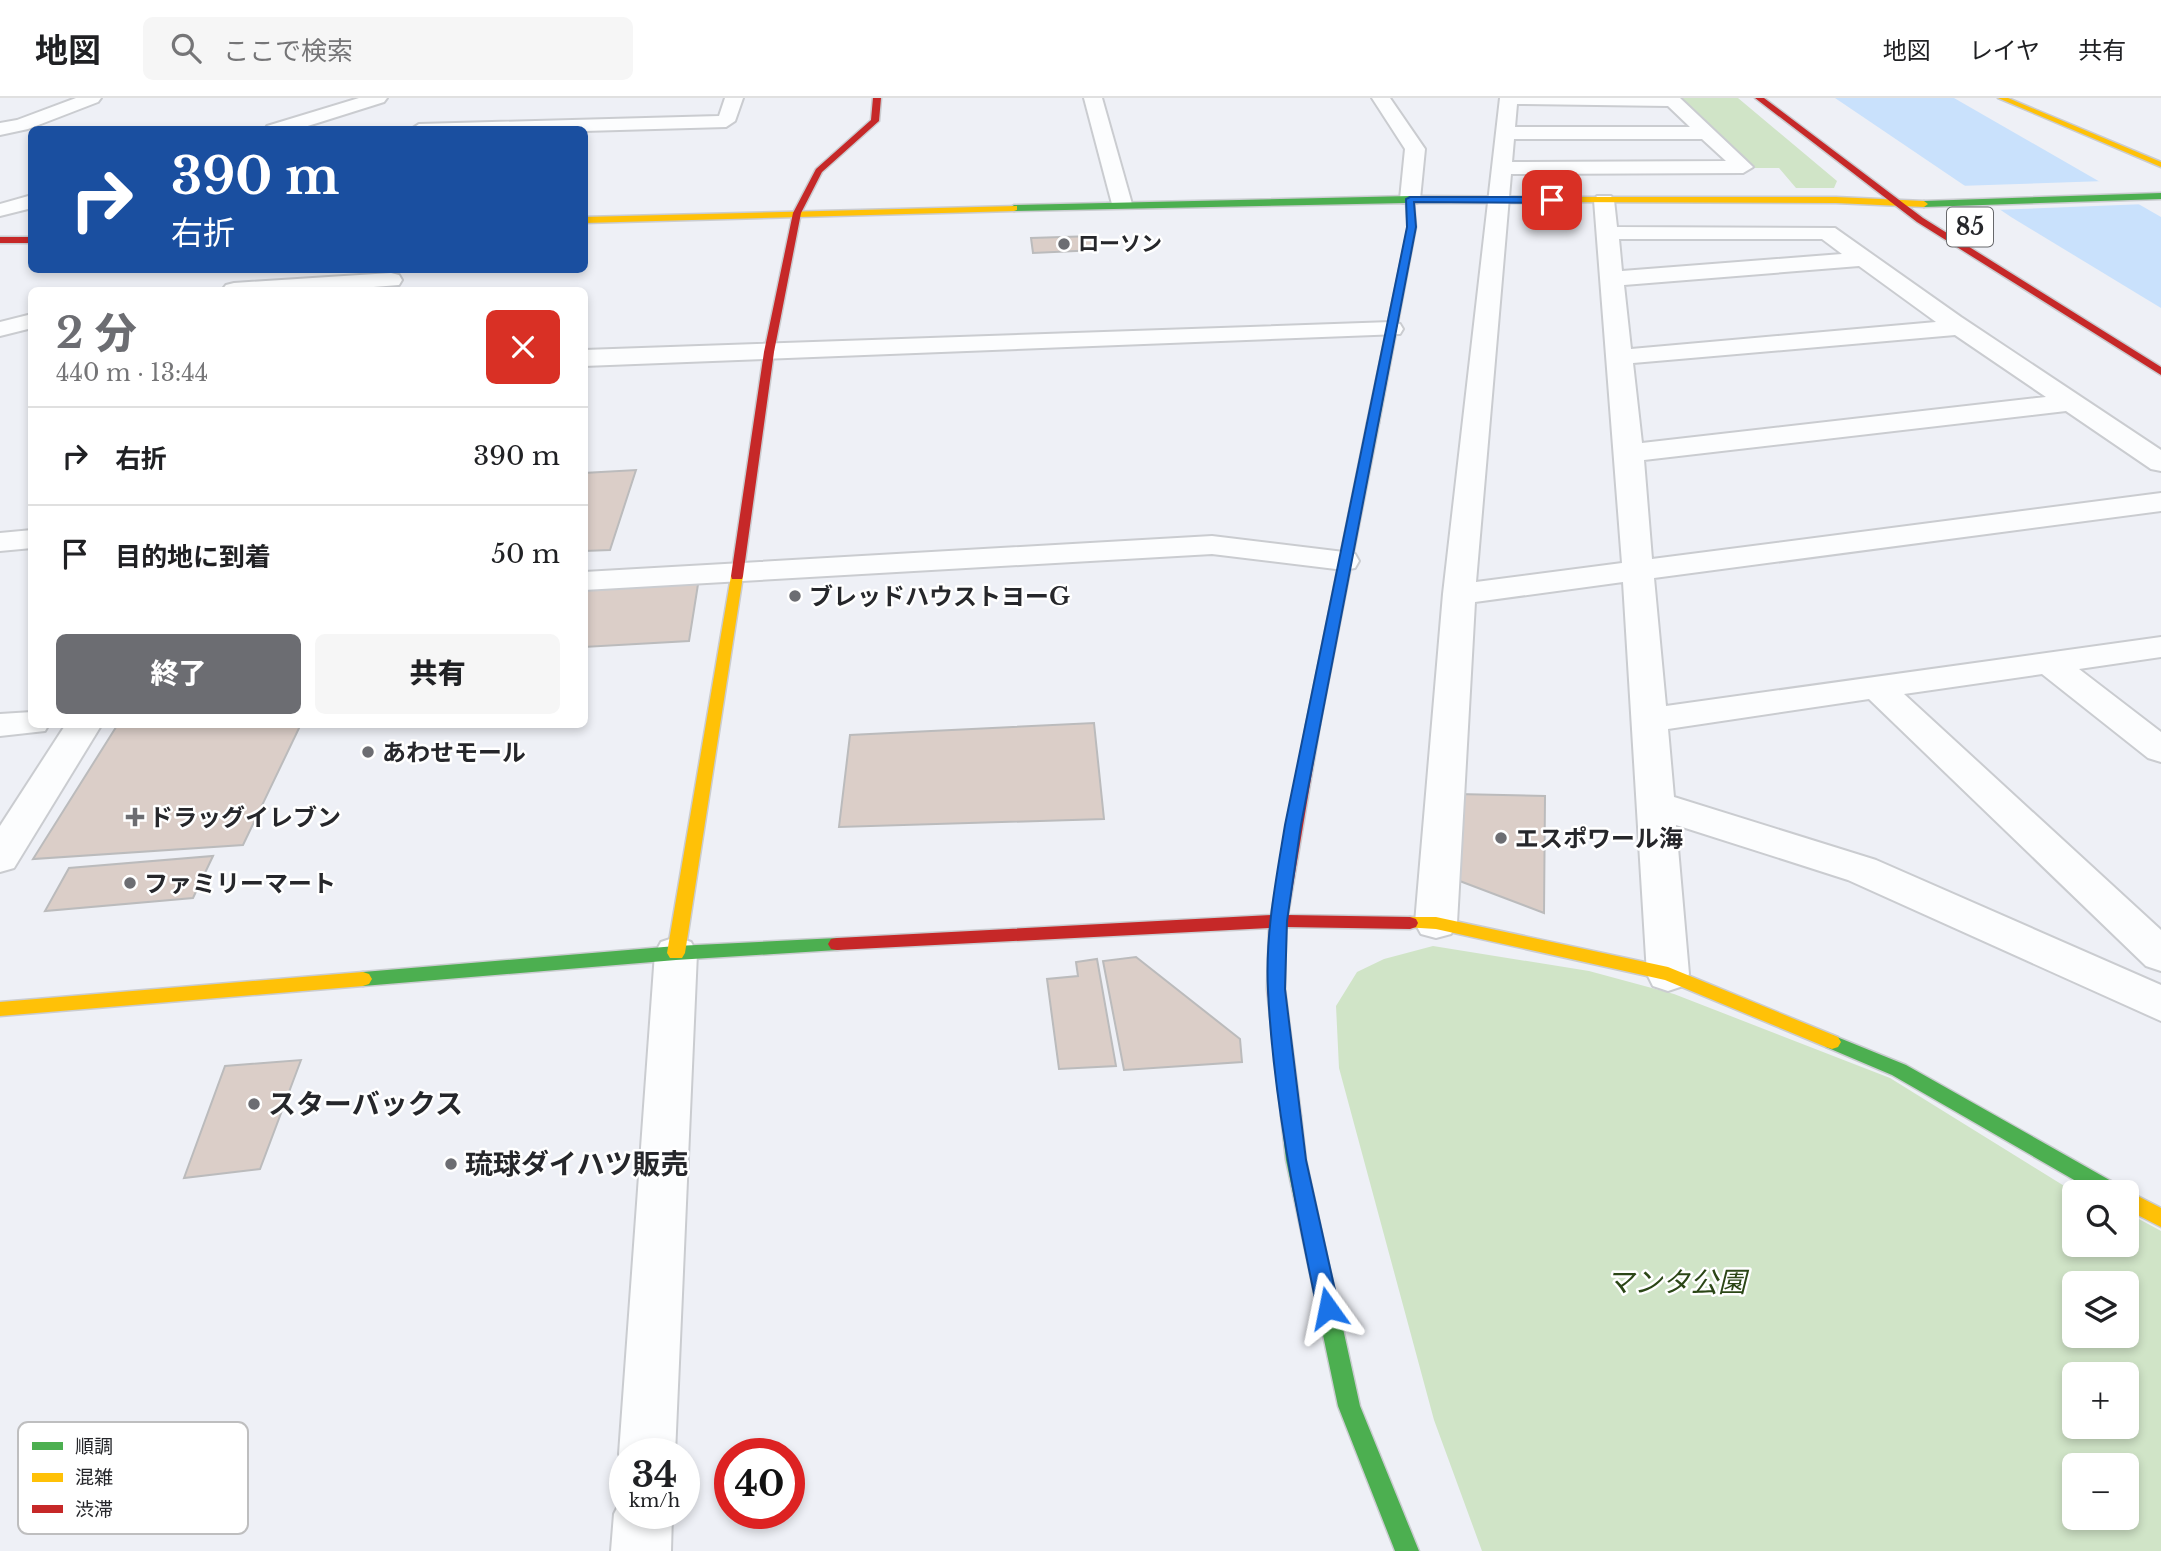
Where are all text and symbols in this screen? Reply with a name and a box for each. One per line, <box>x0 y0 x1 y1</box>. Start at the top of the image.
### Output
search box <box>143 17 633 80</box>
icon: search <box>167 29 205 67</box>
text: 地図 <box>35 30 101 71</box>
text: ここで検索 <box>223 35 353 67</box>
text: 地図 <box>1883 36 1931 65</box>
text: レイヤ <box>1969 36 2040 65</box>
text: 共有 <box>2078 36 2126 65</box>
text: 390 m <box>171 146 339 207</box>
icon: right <box>56 154 147 245</box>
pin <box>1522 170 1582 230</box>
icon: arrive <box>1533 181 1571 219</box>
road number: 85 <box>1947 208 1993 246</box>
text: 右折 <box>171 213 235 253</box>
place label: ローソン <box>1078 231 1162 257</box>
marker: ローソン <box>1056 236 1072 252</box>
text: 2 分 <box>56 307 137 359</box>
button: close <box>486 310 560 384</box>
text: 440 m · 13:44 <box>56 359 208 387</box>
icon: right <box>56 437 94 475</box>
text: 390 m <box>473 440 560 472</box>
text: 右折 <box>115 443 167 475</box>
icon: arrive <box>56 535 94 573</box>
text: 50 m <box>491 538 560 570</box>
text: 目的地に到着 <box>115 541 271 573</box>
place label: ブレッドハウストヨーG <box>809 582 1070 611</box>
marker: ブレッドハウストヨーG <box>787 588 803 604</box>
button: 終了 <box>56 634 301 714</box>
button: 共有 <box>315 634 560 714</box>
place label: あわせモール <box>382 738 526 767</box>
marker: あわせモール <box>360 744 376 760</box>
place label: ドラッグイレブン <box>149 803 341 832</box>
marker: ドラッグイレブン <box>127 809 143 825</box>
place label: エスポワール海 <box>1515 824 1683 853</box>
marker: エスポワール海 <box>1493 830 1509 846</box>
place label: ファミリーマート <box>144 869 336 898</box>
marker: ファミリーマート <box>122 875 138 891</box>
place label: スターバックス <box>268 1087 463 1122</box>
marker: スターバックス <box>246 1096 262 1112</box>
place label: 琉球ダイハツ販売 <box>465 1147 688 1182</box>
marker: 琉球ダイハツ販売 <box>443 1156 459 1172</box>
map controls <box>2062 1180 2139 1530</box>
button: search <box>2062 1180 2139 1257</box>
park label: マンタ公園 <box>1606 1265 1750 1300</box>
position arrow <box>1291 1271 1365 1345</box>
button: layers <box>2062 1271 2139 1348</box>
button: + <box>2062 1362 2139 1439</box>
legend <box>18 1422 248 1534</box>
text: 順調 <box>75 1435 113 1458</box>
speed limit sign: 40 <box>714 1438 805 1529</box>
text: 34 <box>632 1453 677 1496</box>
button: − <box>2062 1453 2139 1530</box>
text: 混雑 <box>75 1466 113 1489</box>
text: km/h <box>629 1490 680 1512</box>
text: 渋滞 <box>75 1498 113 1521</box>

